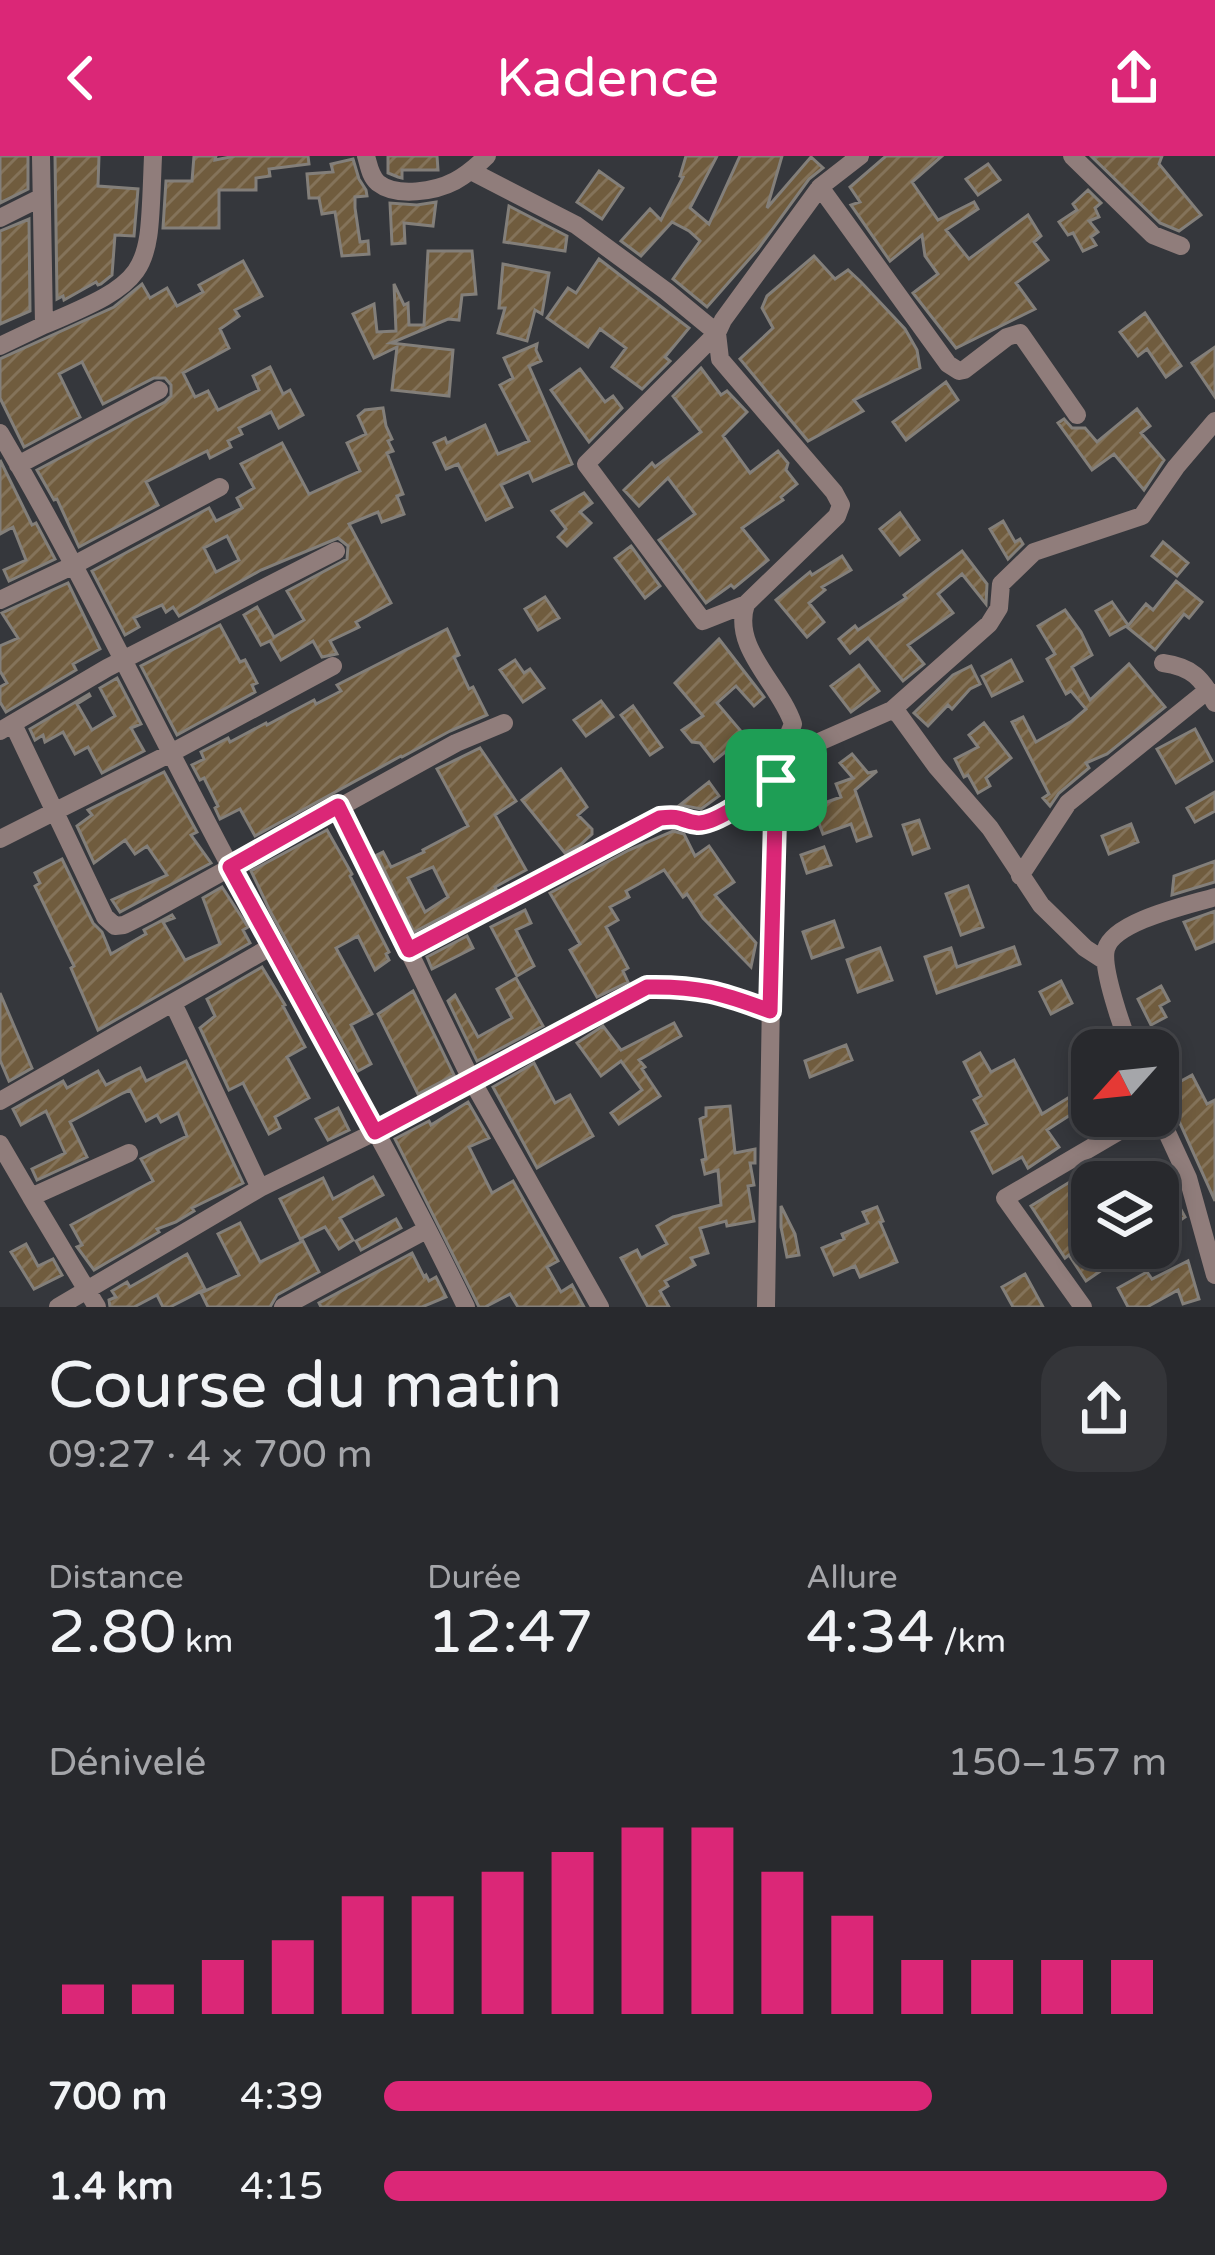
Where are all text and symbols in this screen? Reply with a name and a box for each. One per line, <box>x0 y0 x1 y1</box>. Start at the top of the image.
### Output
icon: back <box>48 45 114 111</box>
icon: share <box>1101 45 1167 111</box>
text: Kadence <box>496 46 719 111</box>
pin <box>725 729 827 831</box>
icon: arrive <box>743 747 809 813</box>
north arrow <box>1071 1029 1179 1137</box>
map controls <box>1071 1029 1179 1269</box>
button: layers <box>1071 1161 1179 1269</box>
text: Course du matin <box>48 1346 562 1426</box>
button: share <box>1041 1346 1167 1472</box>
text: 09:27 · 4 × 700 m <box>48 1431 373 1478</box>
text: Distance <box>48 1558 184 1597</box>
text: Durée <box>427 1558 521 1597</box>
text: Allure <box>806 1558 898 1597</box>
text: 2.80 <box>48 1597 176 1669</box>
text: 12:47 <box>427 1597 593 1669</box>
text: 4:34 <box>806 1597 935 1669</box>
text: km <box>176 1622 233 1661</box>
text: /km <box>935 1622 1006 1661</box>
text: Dénivelé <box>48 1739 206 1786</box>
text: 150–157 m <box>947 1739 1167 1786</box>
text: 700 m <box>48 2073 167 2120</box>
text: 4:39 <box>240 2073 324 2120</box>
text: 1.4 km <box>48 2163 174 2210</box>
text: 4:15 <box>240 2163 324 2210</box>

